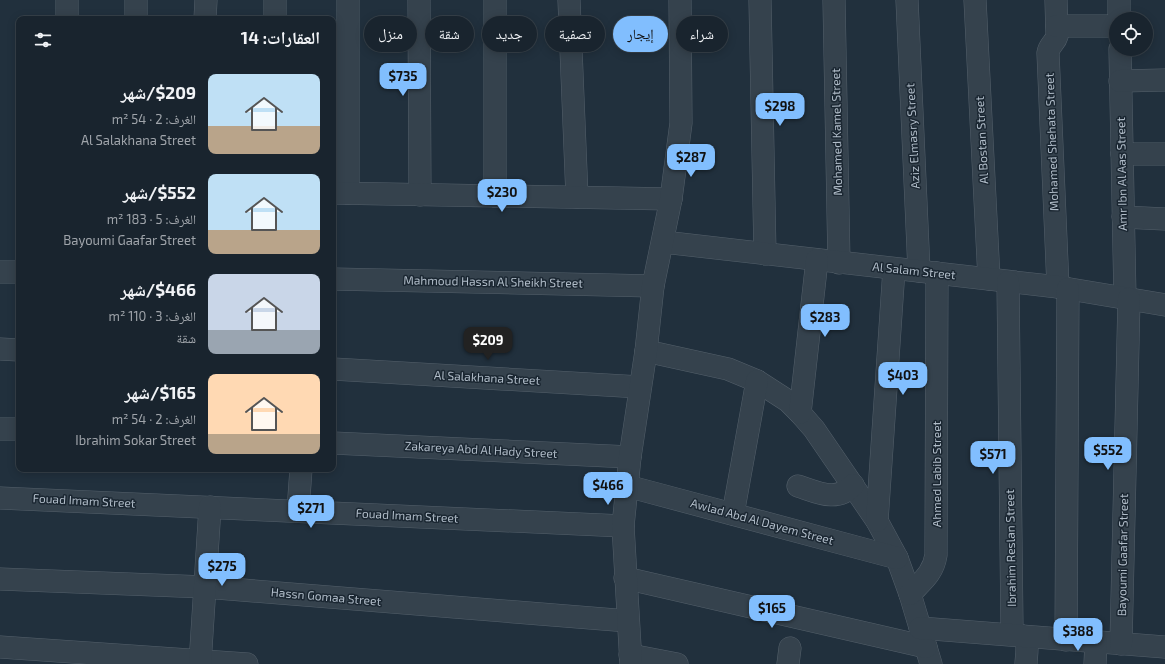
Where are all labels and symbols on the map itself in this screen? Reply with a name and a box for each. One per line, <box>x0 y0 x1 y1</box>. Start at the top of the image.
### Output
pin: $735 <box>379 63 427 97</box>
street label: Mohamed Kamel Street <box>828 68 844 196</box>
street label: Mohamed Shehata Street <box>1042 72 1060 211</box>
street label: Aziz Elmasry Street <box>902 82 922 189</box>
pin: $298 <box>756 93 804 127</box>
street label: Al Bostan Street <box>972 95 990 184</box>
street label: Amr Ibn Al Aas Street <box>1113 117 1129 231</box>
pin: $287 <box>667 144 715 178</box>
pin: $230 <box>478 179 526 213</box>
street label: Al Salam Street <box>872 259 957 281</box>
street label: Mahmoud Hassn Al Sheikh Street <box>403 272 583 290</box>
pin: $283 <box>801 304 849 338</box>
pin: $209 <box>464 327 512 361</box>
pin: $403 <box>879 362 927 396</box>
street label: Al Salakhana Street <box>434 367 541 387</box>
street label: Ahmed Labib Street <box>929 420 943 527</box>
pin: $552 <box>1084 437 1132 471</box>
street label: Zakareya Abd Al Hady Street <box>404 438 558 460</box>
pin: $571 <box>969 441 1017 475</box>
pin: $466 <box>584 472 632 506</box>
street label: Ibrahim Reslan Street <box>1002 489 1018 607</box>
street label: Fouad Imam Street <box>32 490 136 510</box>
street label: Bayoumi Gaafar Street <box>1114 493 1130 616</box>
pin: $271 <box>287 495 335 529</box>
street label: Awlad Abd Al Dayem Street <box>689 495 836 547</box>
street label: Fouad Imam Street <box>355 505 459 525</box>
pin: $275 <box>198 553 246 587</box>
street label: Hassn Gomaa Street <box>270 584 382 608</box>
pin: $165 <box>748 595 796 629</box>
pin: $388 <box>1054 618 1102 652</box>

